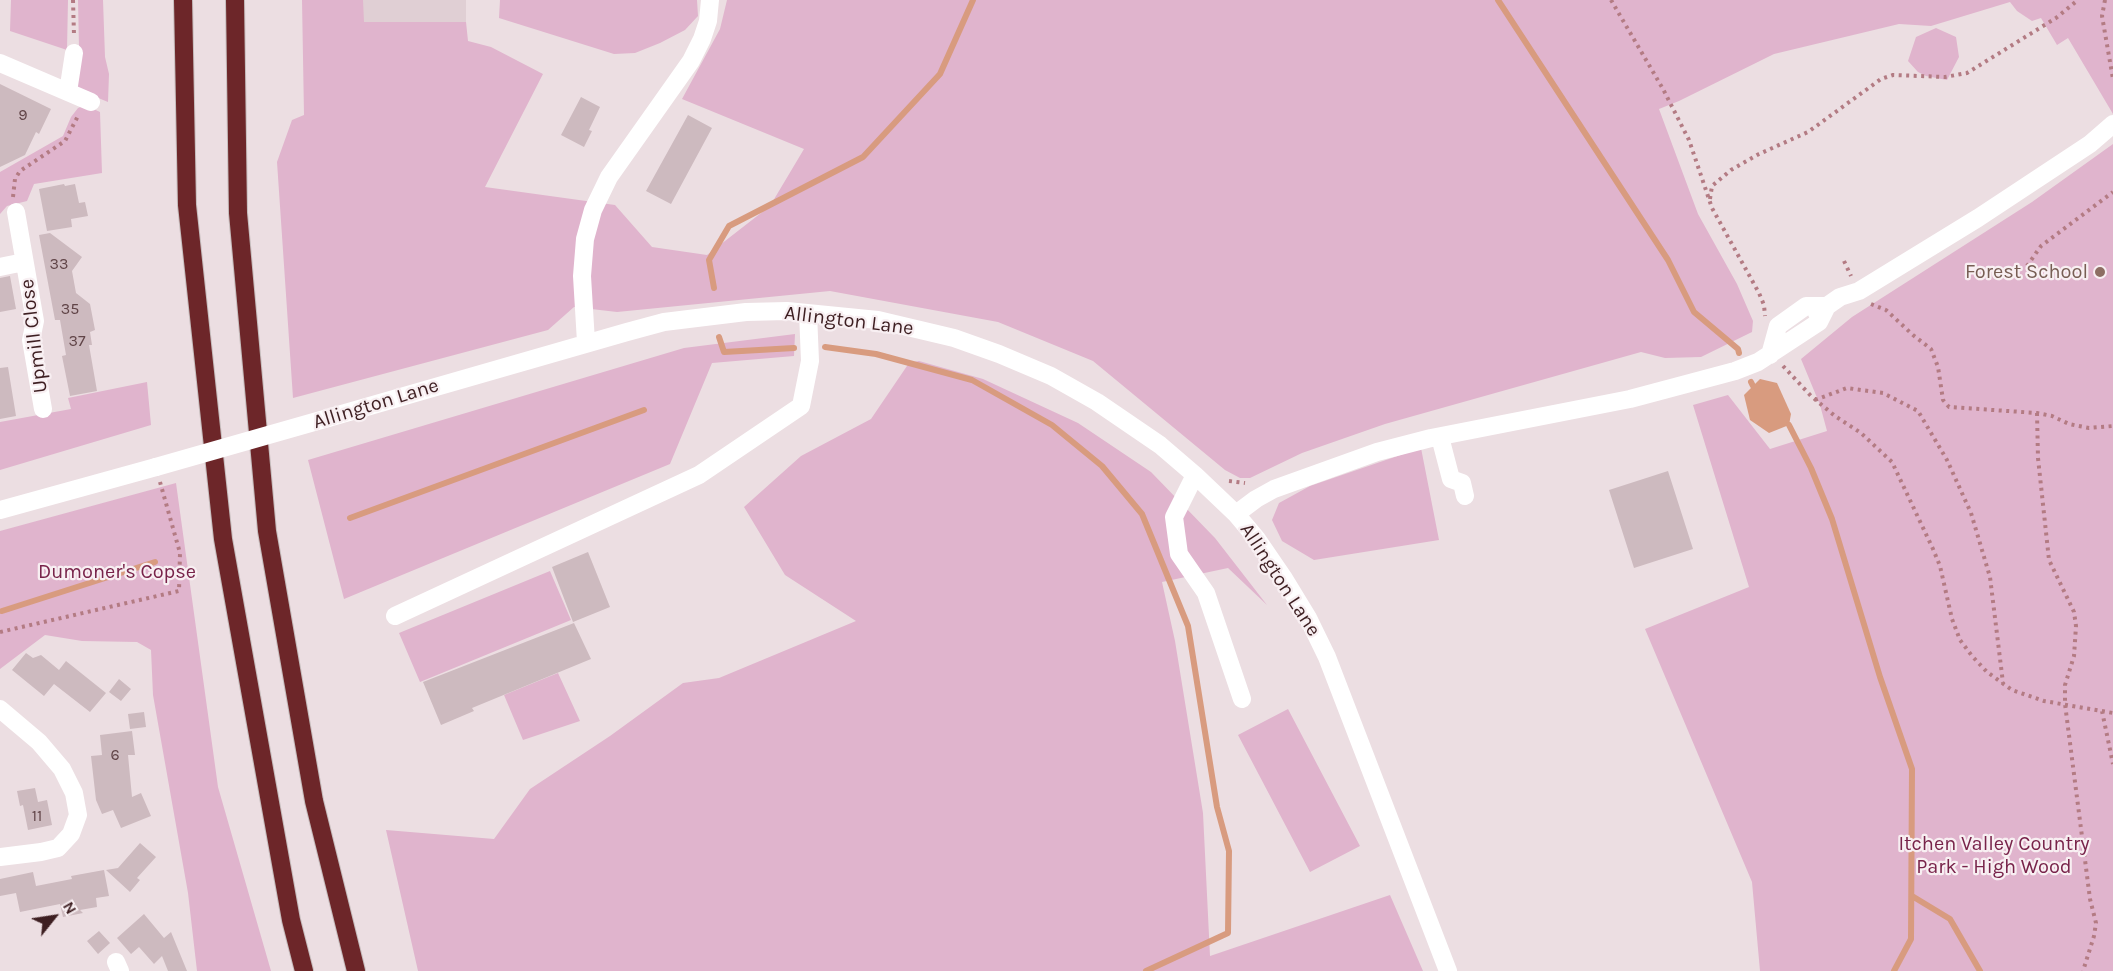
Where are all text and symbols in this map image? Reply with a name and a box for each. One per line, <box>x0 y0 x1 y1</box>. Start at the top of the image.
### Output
house number: 9 <box>18 105 28 125</box>
house number: 33 <box>50 254 68 274</box>
place label: Forest School <box>1965 260 2088 284</box>
marker: Forest School <box>2093 265 2107 279</box>
street label: Upmill Close <box>15 277 53 395</box>
house number: 35 <box>61 299 79 319</box>
street label: Allington Lane <box>783 301 915 341</box>
house number: 37 <box>69 331 85 351</box>
street label: Allington Lane <box>310 374 442 434</box>
street label: Allington Lane <box>1235 519 1325 641</box>
park label: Dumoner's Copse <box>38 560 196 584</box>
house number: 6 <box>110 745 120 765</box>
house number: 11 <box>32 806 42 826</box>
park label: Itchen Valley Country Park - High Wood <box>1898 832 2090 879</box>
north arrow <box>24 887 84 947</box>
text: N <box>59 898 81 917</box>

